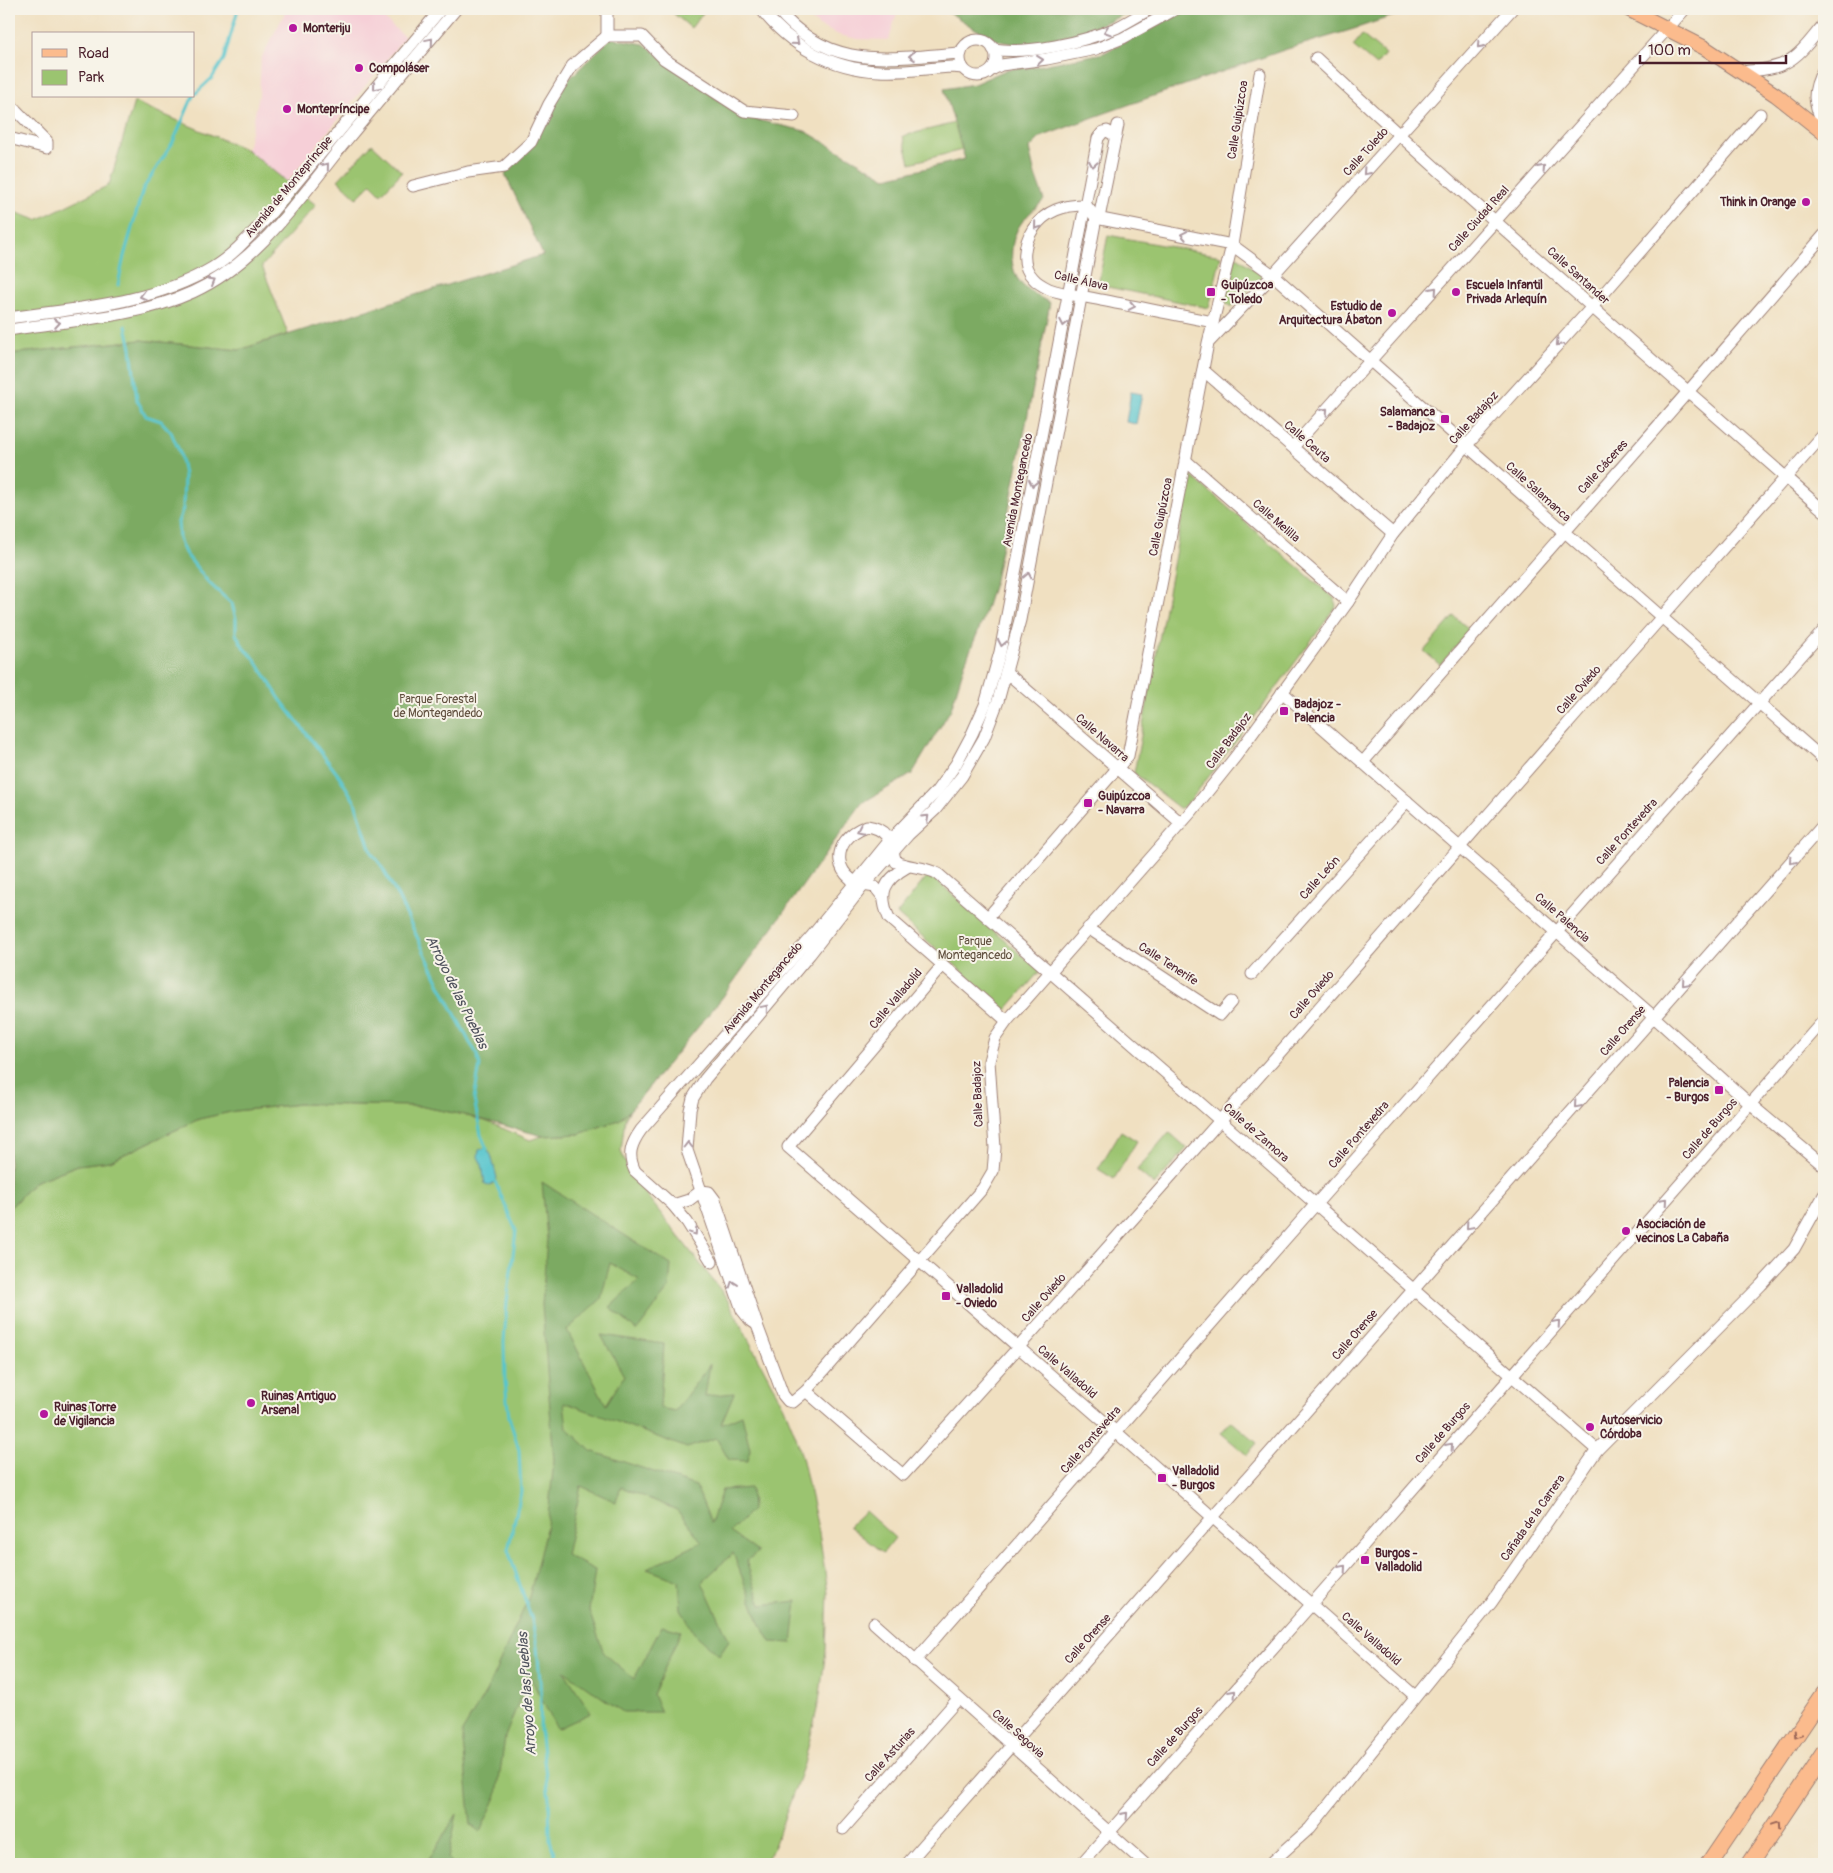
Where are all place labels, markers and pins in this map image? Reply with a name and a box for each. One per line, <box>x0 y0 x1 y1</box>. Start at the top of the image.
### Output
place label: Monteriju <box>303 21 351 36</box>
marker: Monteriju <box>287 22 299 34</box>
place label: Compoláser <box>369 61 430 76</box>
marker: Compoláser <box>353 62 365 74</box>
place label: Montepríncipe <box>297 102 370 117</box>
marker: Montepríncipe <box>281 103 293 115</box>
place label: Think in Orange <box>1719 195 1797 210</box>
marker: Think in Orange <box>1800 196 1812 208</box>
place label: Guipúzcoa - Toledo <box>1221 278 1274 307</box>
place label: Escuela Infantil Privada Arlequín <box>1466 278 1547 307</box>
marker: Guipúzcoa - Toledo <box>1205 286 1217 298</box>
marker: Escuela Infantil Privada Arlequín <box>1450 286 1462 298</box>
place label: Estudio de Arquitectura Ábaton <box>1279 299 1383 328</box>
marker: Estudio de Arquitectura Ábaton <box>1386 307 1398 319</box>
place label: Salamanca - Badajoz <box>1380 405 1436 434</box>
marker: Salamanca - Badajoz <box>1439 413 1451 425</box>
place label: Badajoz - Palencia <box>1294 697 1341 726</box>
marker: Badajoz - Palencia <box>1278 705 1290 717</box>
place label: Guipúzcoa - Navarra <box>1098 789 1151 818</box>
marker: Guipúzcoa - Navarra <box>1082 797 1094 809</box>
place label: Palencia - Burgos <box>1666 1076 1710 1105</box>
marker: Palencia - Burgos <box>1713 1084 1725 1096</box>
place label: Asociación de vecinos La Cabaña <box>1635 1217 1729 1246</box>
marker: Asociación de vecinos La Cabaña <box>1620 1225 1632 1237</box>
place label: Valladolid - Oviedo <box>956 1282 1003 1311</box>
marker: Valladolid - Oviedo <box>940 1290 952 1302</box>
place label: Ruinas Antiguo Arsenal <box>261 1389 337 1418</box>
marker: Ruinas Antiguo Arsenal <box>245 1397 257 1409</box>
place label: Ruinas Torre de Vigilancia <box>54 1400 117 1429</box>
marker: Ruinas Torre de Vigilancia <box>38 1408 50 1420</box>
place label: Autoservicio Córdoba <box>1600 1413 1663 1442</box>
marker: Autoservicio Córdoba <box>1584 1421 1596 1433</box>
place label: Valladolid - Burgos <box>1172 1464 1219 1493</box>
marker: Valladolid - Burgos <box>1156 1472 1168 1484</box>
place label: Burgos - Valladolid <box>1375 1546 1422 1575</box>
marker: Burgos - Valladolid <box>1359 1554 1371 1566</box>

